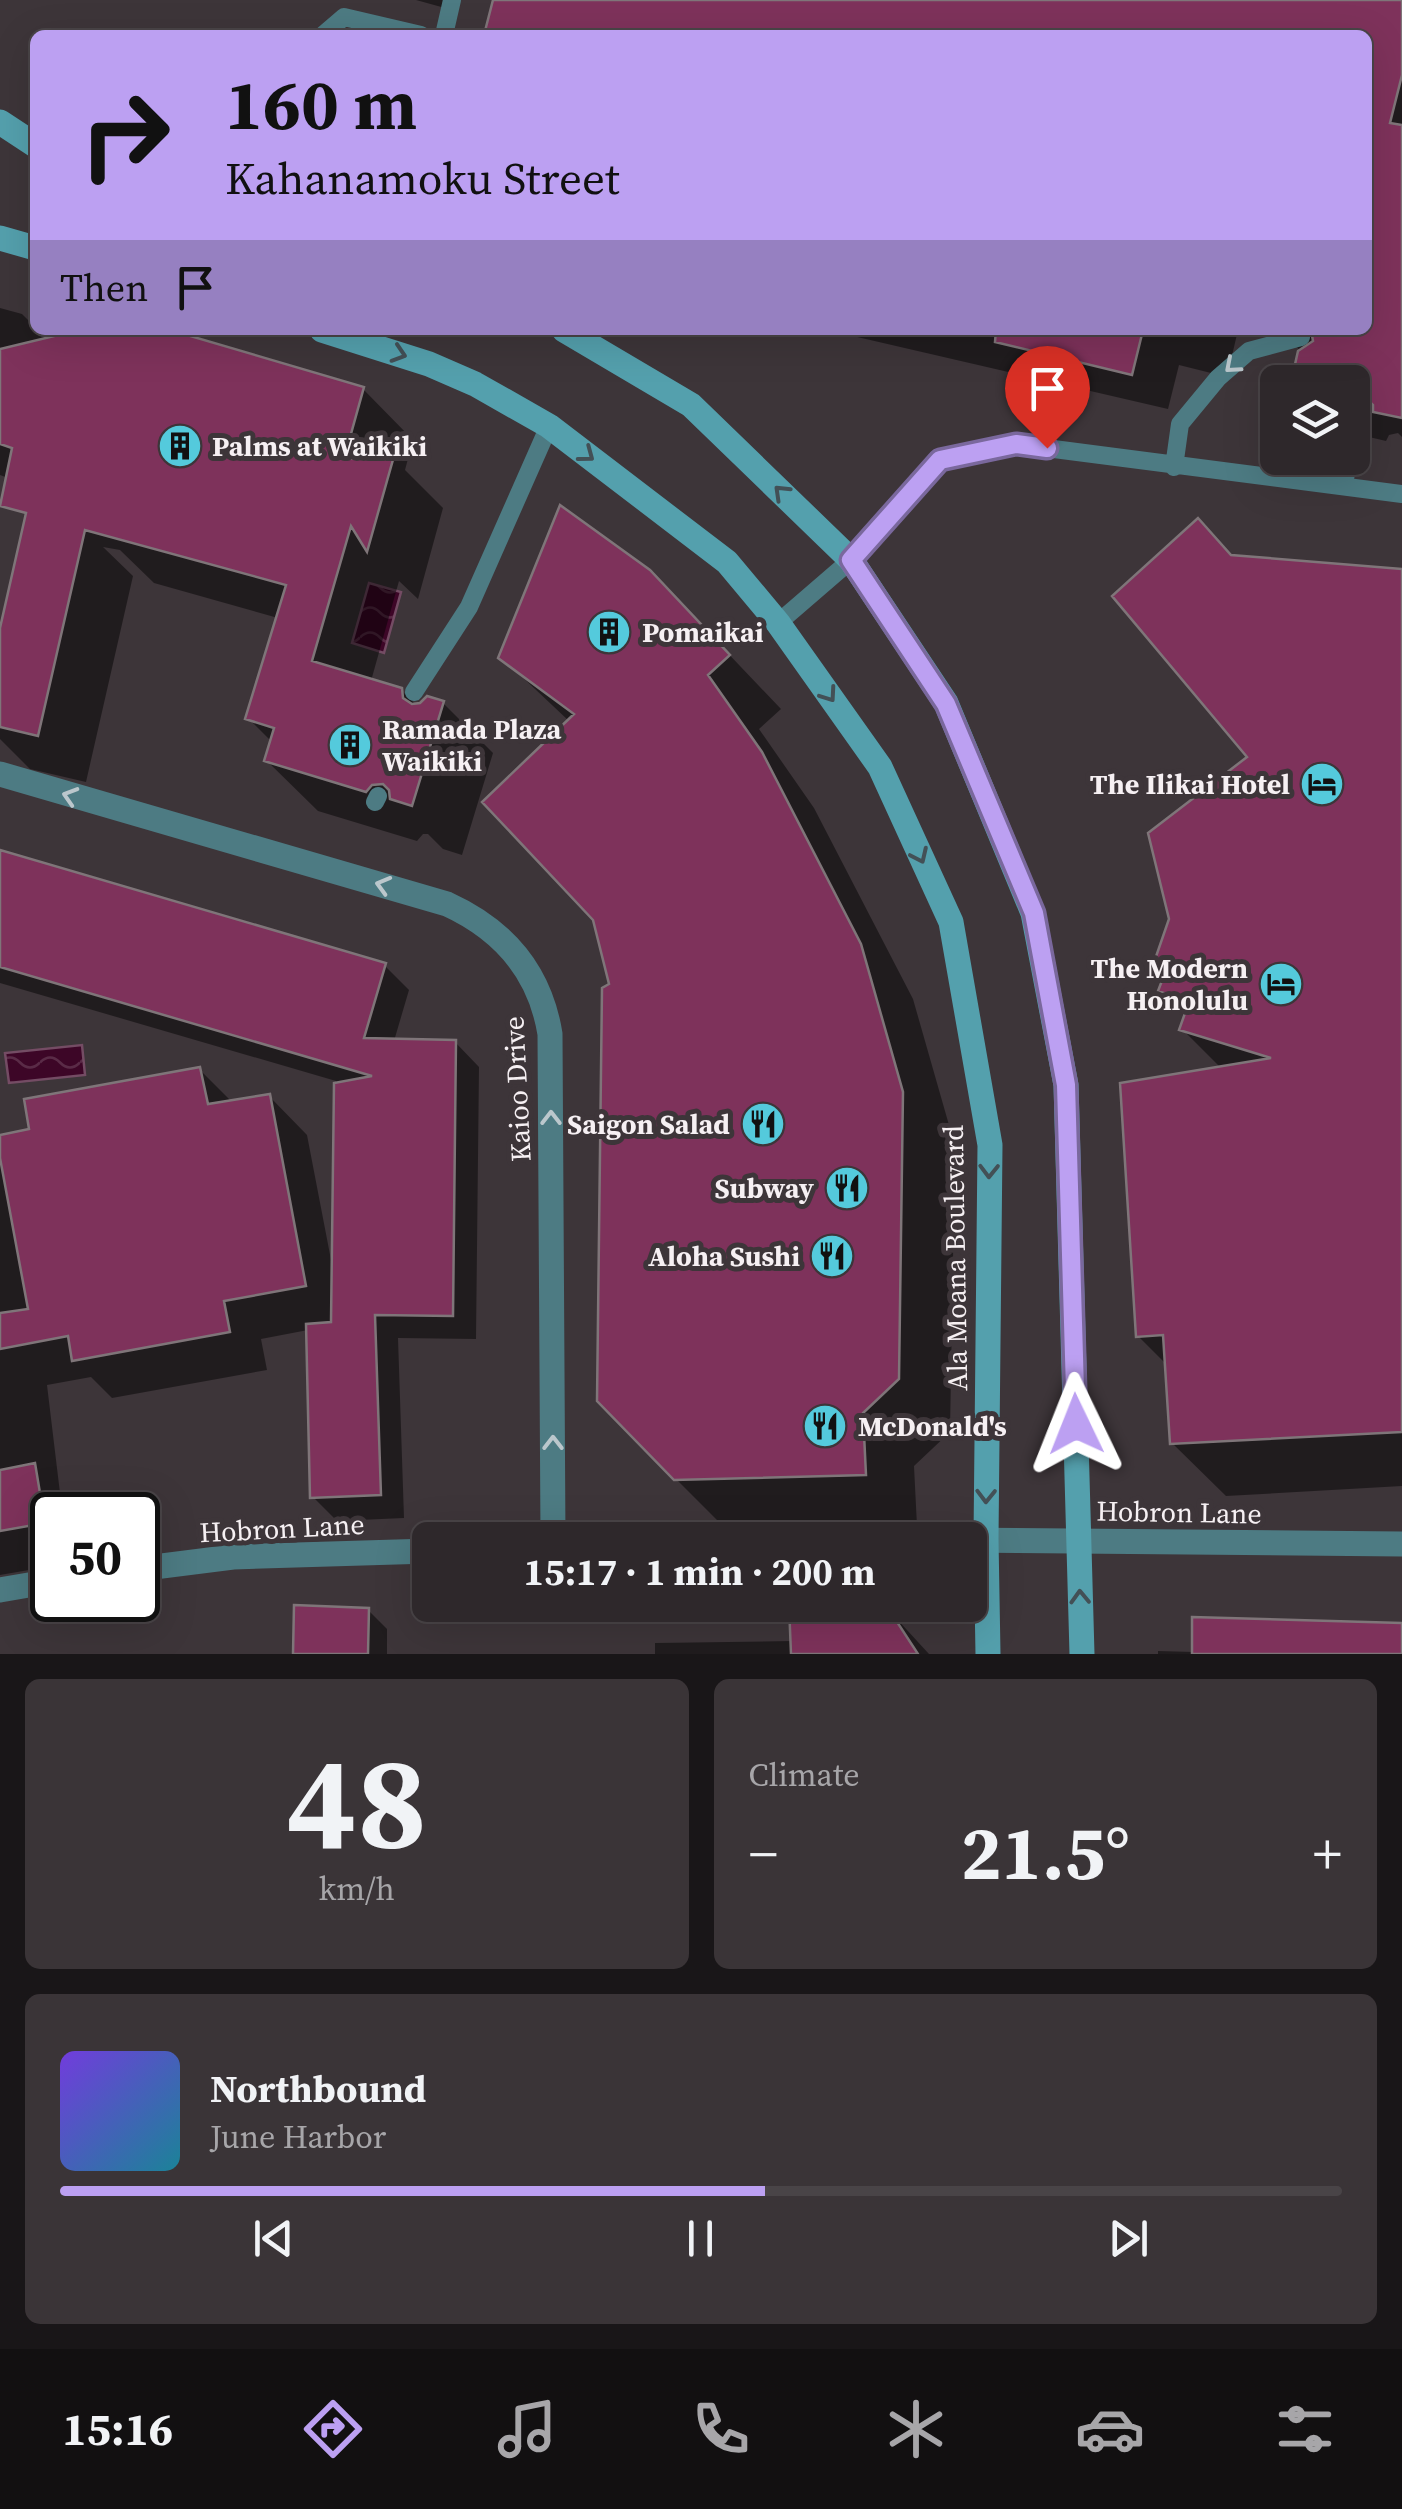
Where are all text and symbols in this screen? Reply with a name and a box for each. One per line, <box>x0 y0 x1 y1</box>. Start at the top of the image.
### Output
text: 160 m <box>225 56 417 152</box>
icon: right <box>60 70 190 200</box>
text: Kahanamoku Street <box>225 147 620 209</box>
icon: arrive <box>168 260 223 315</box>
text: Then <box>60 262 148 314</box>
one-way arrow <box>390 343 407 363</box>
pin <box>1005 346 1090 449</box>
one-way arrow <box>1225 354 1243 372</box>
icon: arrive <box>1020 361 1075 416</box>
map controls <box>1260 365 1370 475</box>
button: layers <box>1260 365 1370 475</box>
building icon: Palms at Waikiki <box>157 423 203 469</box>
place label: Palms at Waikiki <box>212 427 427 465</box>
one-way arrow <box>576 443 594 460</box>
one-way arrow <box>775 486 793 504</box>
building icon: Pomaikai <box>586 609 632 655</box>
place label: Pomaikai <box>642 613 764 651</box>
one-way arrow <box>817 684 835 702</box>
place label: Ramada Plaza Waikiki <box>382 710 561 780</box>
building icon: Ramada Plaza Waikiki <box>327 722 373 768</box>
hotel icon: The Ilikai Hotel <box>1299 761 1345 807</box>
place label: The Ilikai Hotel <box>1090 765 1290 803</box>
one-way arrow <box>63 787 80 807</box>
one-way arrow <box>908 846 928 864</box>
one-way arrow <box>374 876 392 897</box>
place label: The Modern Honolulu <box>1091 949 1248 1019</box>
hotel icon: The Modern Honolulu <box>1258 961 1304 1007</box>
street label: Kaioo Drive <box>494 1015 540 1163</box>
restaurant icon: Saigon Salad <box>740 1101 786 1147</box>
place label: Saigon Salad <box>567 1105 730 1143</box>
one-way arrow <box>540 1109 561 1125</box>
street label: Ala Moana Boulevard <box>934 1125 976 1391</box>
one-way arrow <box>979 1163 1000 1179</box>
restaurant icon: Subway <box>824 1165 870 1211</box>
place label: Subway <box>715 1169 814 1207</box>
restaurant icon: Aloha Sushi <box>809 1233 855 1279</box>
place label: Aloha Sushi <box>648 1237 800 1275</box>
position arrow <box>1024 1372 1128 1476</box>
restaurant icon: McDonald's <box>802 1403 848 1449</box>
place label: McDonald's <box>858 1407 1007 1445</box>
one-way arrow <box>542 1434 564 1450</box>
one-way arrow <box>976 1488 997 1504</box>
speed limit sign: 50 <box>30 1492 160 1622</box>
street label: Hobron Lane <box>1096 1492 1262 1532</box>
street label: Hobron Lane <box>199 1505 365 1551</box>
text: 15:17 · 1 min · 200 m <box>523 1546 876 1598</box>
one-way arrow <box>1070 1589 1091 1605</box>
text: 48 <box>286 1712 427 1891</box>
text: Climate <box>749 1753 860 1797</box>
text: 21.5° <box>961 1801 1130 1904</box>
text: − <box>749 1816 778 1891</box>
text: + <box>1313 1816 1342 1891</box>
text: km/h <box>319 1867 395 1911</box>
text: Northbound <box>210 2063 426 2115</box>
text: June Harbor <box>210 2115 386 2159</box>
icon: previous <box>246 2211 301 2266</box>
icon: pause <box>673 2211 728 2266</box>
icon: next <box>1101 2211 1156 2266</box>
icon: directions <box>298 2394 368 2464</box>
icon: music <box>492 2394 562 2464</box>
icon: phone <box>686 2394 756 2464</box>
icon: climate <box>881 2394 951 2464</box>
icon: car <box>1075 2394 1145 2464</box>
icon: filters <box>1270 2394 1340 2464</box>
text: 15:16 <box>62 2398 173 2460</box>

